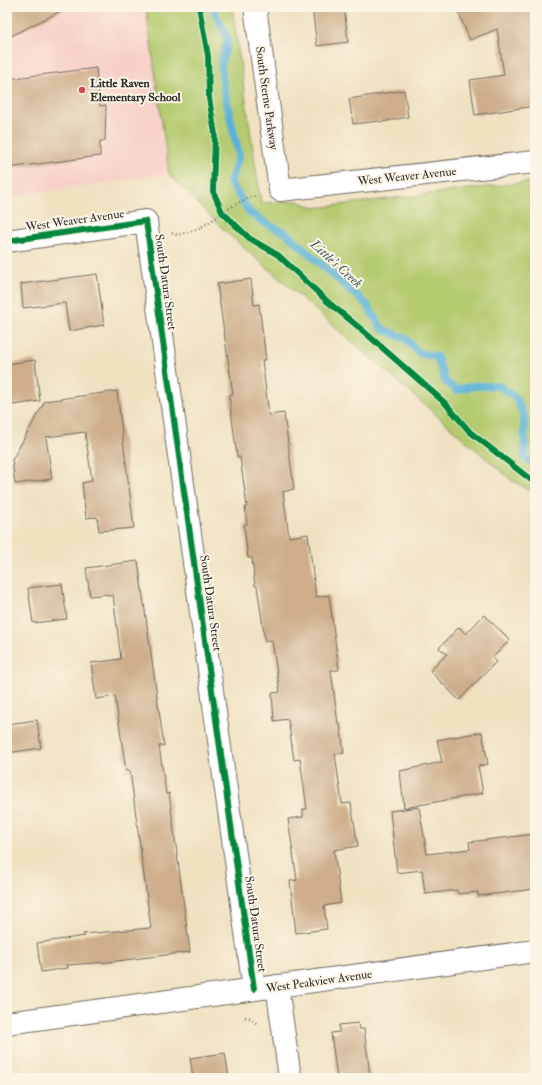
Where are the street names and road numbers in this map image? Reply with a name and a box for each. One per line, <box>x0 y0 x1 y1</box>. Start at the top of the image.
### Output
street label: South Sterne Parkway <box>252 45 281 151</box>
street label: West Weaver Avenue <box>356 164 457 189</box>
street label: West Weaver Avenue <box>24 206 125 235</box>
street label: South Datura Street <box>151 233 180 331</box>
street label: South Datura Street <box>196 554 225 652</box>
street label: South Datura Street <box>241 875 270 973</box>
street label: West Peakview Avenue <box>264 967 373 997</box>

